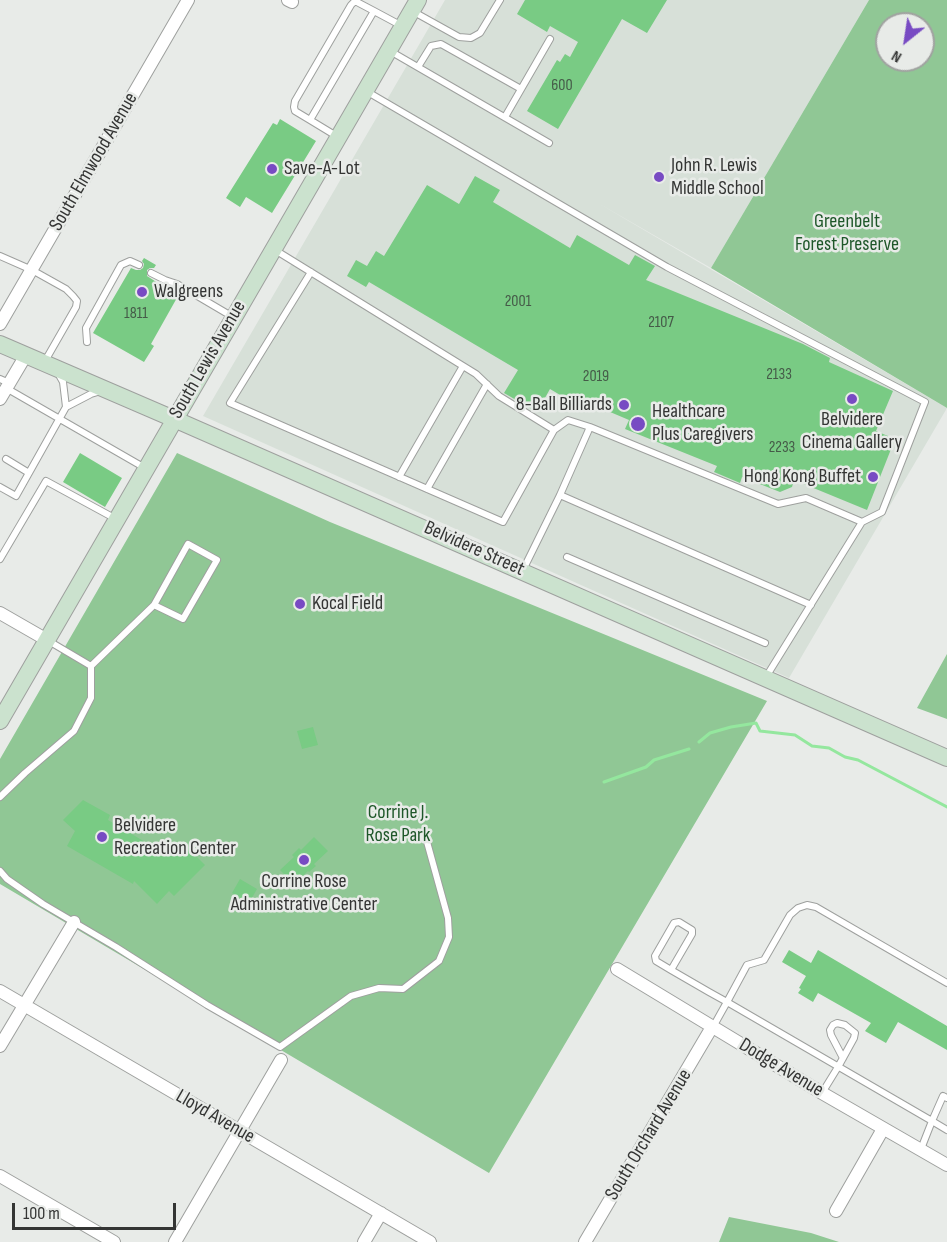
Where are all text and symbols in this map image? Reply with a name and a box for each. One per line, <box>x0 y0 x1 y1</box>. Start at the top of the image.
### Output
north arrow <box>875 12 935 72</box>
text: N <box>888 46 905 67</box>
house number: 600 <box>551 76 573 96</box>
street label: South Elmwood Avenue <box>45 88 143 236</box>
place label: John R. Lewis Middle School <box>671 154 764 201</box>
place label: Save-A-Lot <box>284 157 360 181</box>
marker: Save-A-Lot <box>265 162 279 176</box>
marker: John R. Lewis Middle School <box>652 170 666 184</box>
park label: Greenbelt Forest Preserve <box>795 210 899 257</box>
place label: Walgreens <box>154 280 223 304</box>
marker: Walgreens <box>135 285 149 299</box>
house number: 2001 <box>505 292 531 312</box>
street label: South Lewis Avenue <box>165 297 251 423</box>
house number: 1811 <box>124 304 148 324</box>
house number: 2107 <box>648 313 674 333</box>
house number: 2133 <box>766 365 792 385</box>
house number: 2019 <box>583 367 609 387</box>
marker: Belvidere Cinema Gallery <box>845 392 859 406</box>
place label: 8-Ball Billiards <box>516 393 612 417</box>
marker: 8-Ball Billiards <box>617 398 631 412</box>
place label: Healthcare Plus Caregivers <box>652 400 753 447</box>
place label: Belvidere Cinema Gallery <box>802 408 902 455</box>
marker: Healthcare Plus Caregivers <box>629 415 647 433</box>
house number: 2233 <box>769 438 795 458</box>
place label: Hong Kong Buffet <box>744 465 861 489</box>
marker: Hong Kong Buffet <box>866 470 880 484</box>
street label: Belvidere Street <box>420 516 528 582</box>
place label: Kocal Field <box>312 592 383 616</box>
marker: Kocal Field <box>293 597 307 611</box>
park label: Corrine J. Rose Park <box>366 801 430 848</box>
place label: Belvidere Recreation Center <box>114 814 236 861</box>
marker: Belvidere Recreation Center <box>95 830 109 844</box>
marker: Corrine Rose Administrative Center <box>297 853 311 867</box>
place label: Corrine Rose Administrative Center <box>231 870 377 917</box>
street label: Dodge Avenue <box>734 1033 828 1103</box>
street label: South Orchard Avenue <box>600 1065 698 1205</box>
street label: Lloyd Avenue <box>171 1085 259 1149</box>
scale bar <box>15 1191 178 1229</box>
text: 100 m <box>23 1203 60 1224</box>

